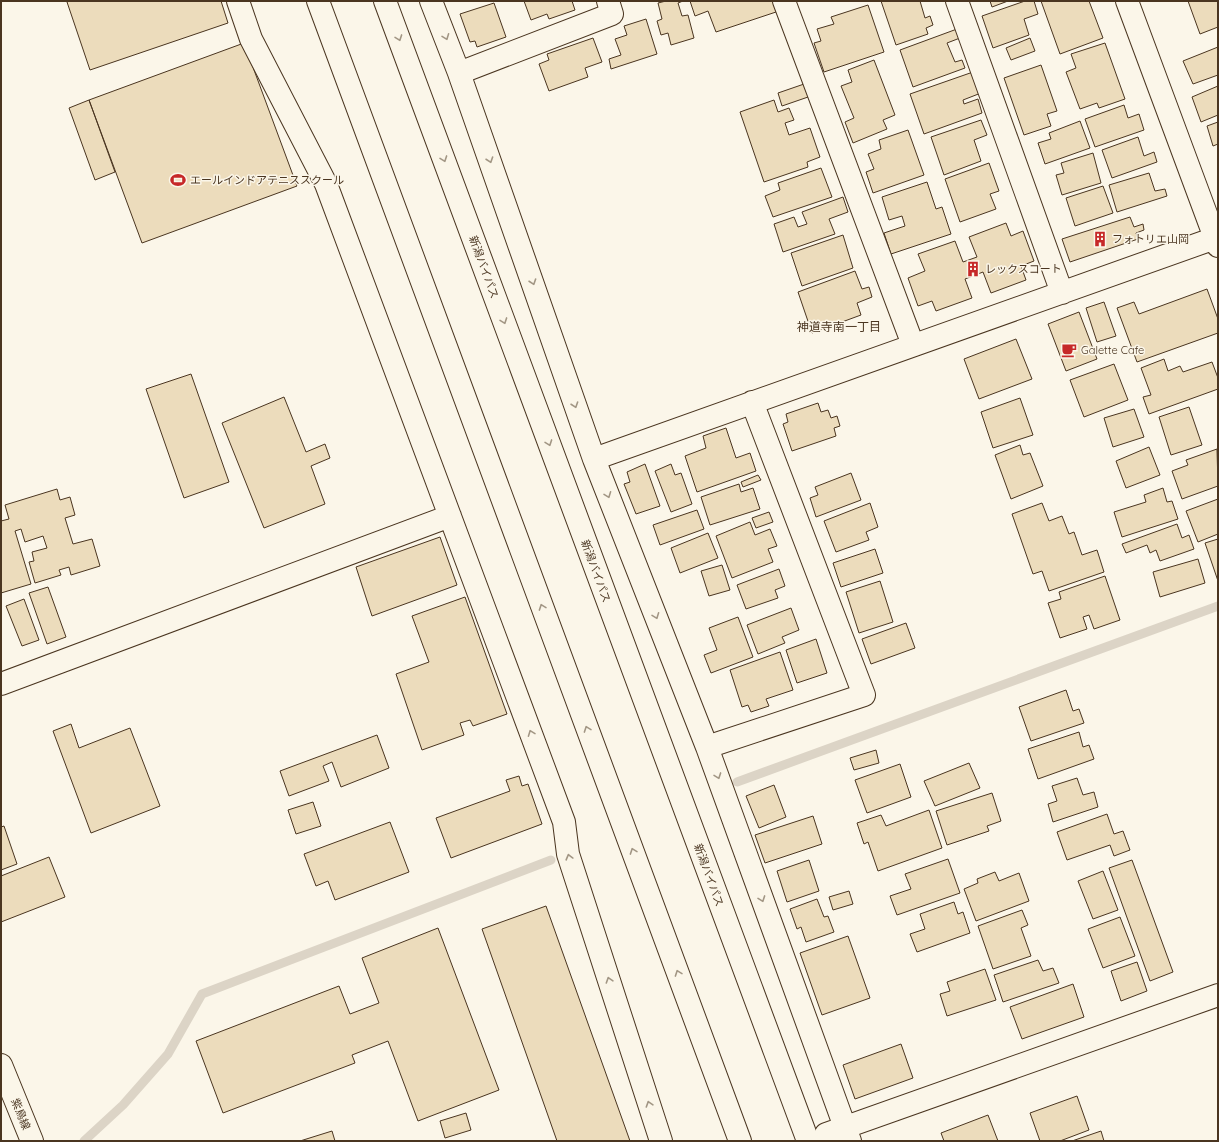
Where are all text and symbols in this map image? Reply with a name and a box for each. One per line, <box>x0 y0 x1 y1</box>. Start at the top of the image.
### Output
one-way arrow <box>394 34 402 41</box>
one-way arrow <box>441 34 449 41</box>
one-way arrow <box>439 156 448 163</box>
one-way arrow <box>485 156 494 163</box>
sports icon: エールインドアテニススクール <box>169 171 187 189</box>
place label: エールインドアテニススクール <box>190 173 344 187</box>
building icon: フォトリエ山岡 <box>1091 230 1109 248</box>
place label: フォトリエ山岡 <box>1112 232 1189 246</box>
street label: 新潟バイパス <box>466 234 502 300</box>
building icon: レックスコート <box>964 260 982 278</box>
place label: レックスコート <box>985 262 1062 276</box>
one-way arrow <box>528 279 536 286</box>
one-way arrow <box>499 317 507 324</box>
district label: 神道寺南一丁目 <box>797 319 881 334</box>
cafe icon: Galette Cafe <box>1060 341 1078 359</box>
place label: Galette Cafe <box>1081 343 1144 357</box>
one-way arrow <box>571 401 579 408</box>
one-way arrow <box>544 439 553 446</box>
one-way arrow <box>604 491 612 498</box>
street label: 新潟バイパス <box>578 538 614 604</box>
one-way arrow <box>539 604 547 611</box>
one-way arrow <box>651 612 659 619</box>
one-way arrow <box>584 726 592 733</box>
one-way arrow <box>528 730 536 737</box>
one-way arrow <box>713 773 722 780</box>
street label: 新潟バイパス <box>691 842 727 908</box>
one-way arrow <box>629 848 637 855</box>
one-way arrow <box>565 853 574 860</box>
one-way arrow <box>757 895 766 902</box>
one-way arrow <box>674 970 682 977</box>
one-way arrow <box>605 977 614 984</box>
street label: 紫鳥線 <box>8 1096 34 1132</box>
one-way arrow <box>645 1101 654 1108</box>

